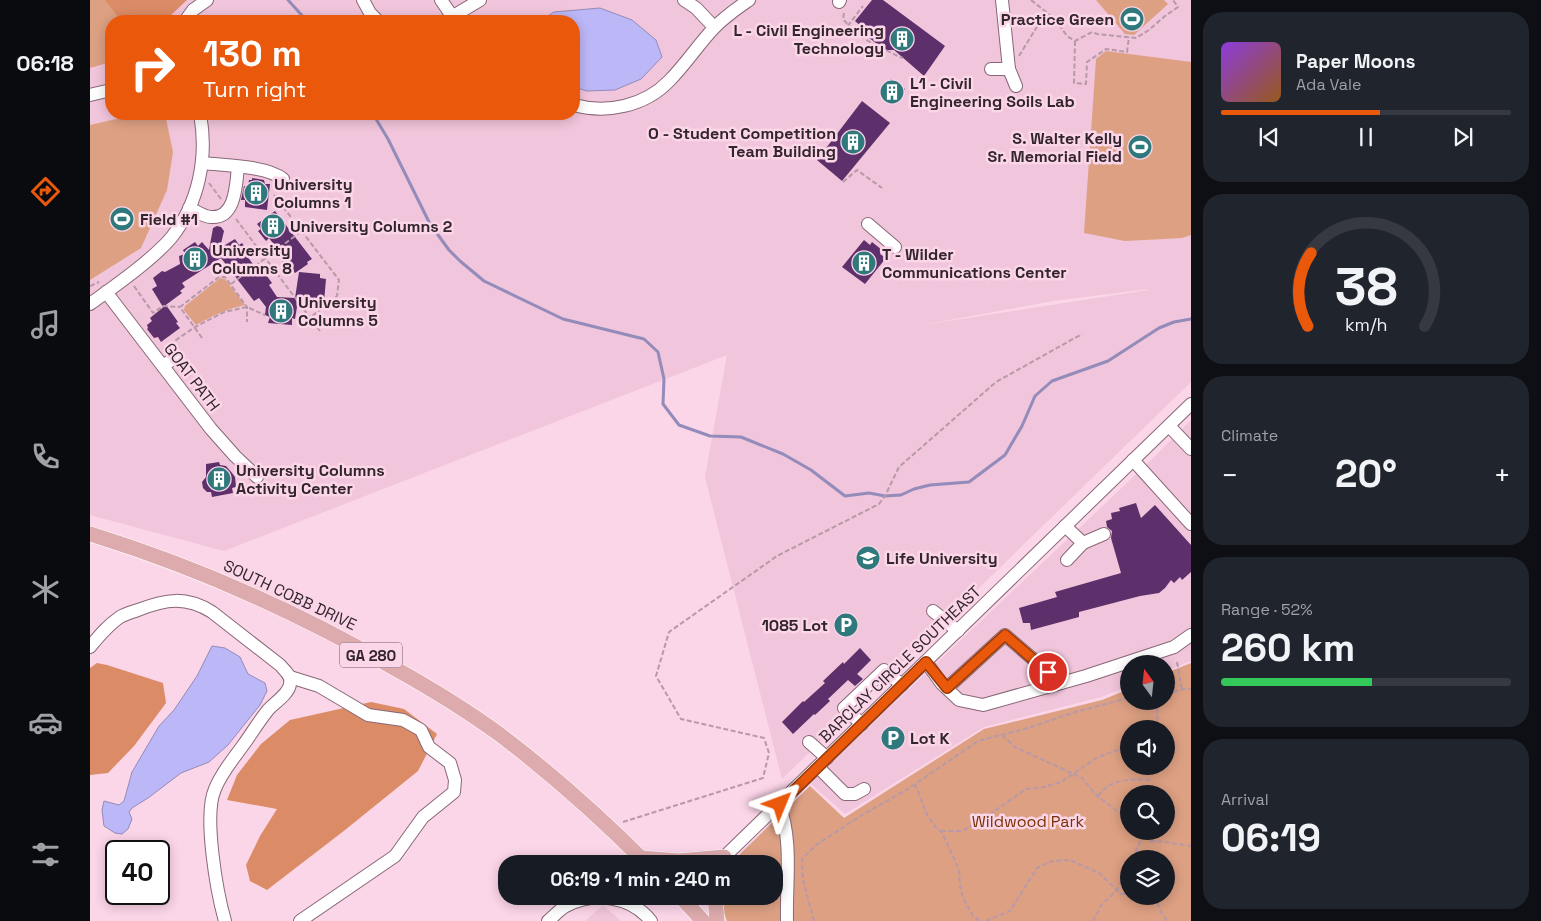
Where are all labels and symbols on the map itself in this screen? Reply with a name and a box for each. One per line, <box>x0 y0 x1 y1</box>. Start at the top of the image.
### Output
sports icon: Practice Green <box>1119 6 1145 32</box>
place label: Practice Green <box>1001 9 1114 30</box>
place label: L - Civil Engineering Technology <box>734 20 884 59</box>
building icon: L - Civil Engineering Technology <box>889 26 915 52</box>
place label: L1 - Civil Engineering Soils Lab <box>910 73 1075 112</box>
building icon: L1 - Civil Engineering Soils Lab <box>879 79 905 105</box>
place label: O - Student Competition Team Building <box>648 123 836 162</box>
place label: S. Walter Kelly Sr. Memorial Field <box>987 128 1122 167</box>
building icon: O - Student Competition Team Building <box>840 129 866 155</box>
sports icon: S. Walter Kelly Sr. Memorial Field <box>1127 134 1153 160</box>
place label: University Columns 1 <box>274 174 353 213</box>
building icon: University Columns 1 <box>243 180 269 206</box>
sports icon: Field #1 <box>109 206 135 232</box>
place label: Field #1 <box>140 209 198 230</box>
building icon: University Columns 2 <box>260 213 286 239</box>
place label: University Columns 2 <box>290 216 452 237</box>
place label: University Columns 8 <box>212 240 292 279</box>
place label: T - Wilder Communications Center <box>882 244 1067 283</box>
building icon: University Columns 8 <box>182 246 208 272</box>
building icon: T - Wilder Communications Center <box>851 250 877 276</box>
place label: University Columns 5 <box>298 292 378 331</box>
building icon: University Columns 5 <box>268 298 294 324</box>
street label: GOAT PATH <box>159 338 225 416</box>
place label: University Columns Activity Center <box>236 460 385 499</box>
building icon: University Columns Activity Center <box>206 466 232 492</box>
school or university icon: Life University <box>855 545 881 571</box>
place label: Life University <box>886 548 998 569</box>
street label: SOUTH COBB DRIVE <box>220 555 360 635</box>
street label: BARCLAY CIRCLE SOUTHEAST <box>814 581 986 747</box>
parking icon: 1085 Lot <box>833 612 859 638</box>
place label: 1085 Lot <box>762 615 828 636</box>
road number: GA 280 <box>340 642 402 668</box>
pin <box>1027 651 1069 693</box>
north arrow <box>1120 655 1175 710</box>
parking icon: Lot K <box>880 725 906 751</box>
place label: Lot K <box>910 728 950 749</box>
position arrow <box>753 777 805 829</box>
park label: Wildwood Park <box>972 811 1085 832</box>
speed limit sign: 40 <box>105 840 170 905</box>

